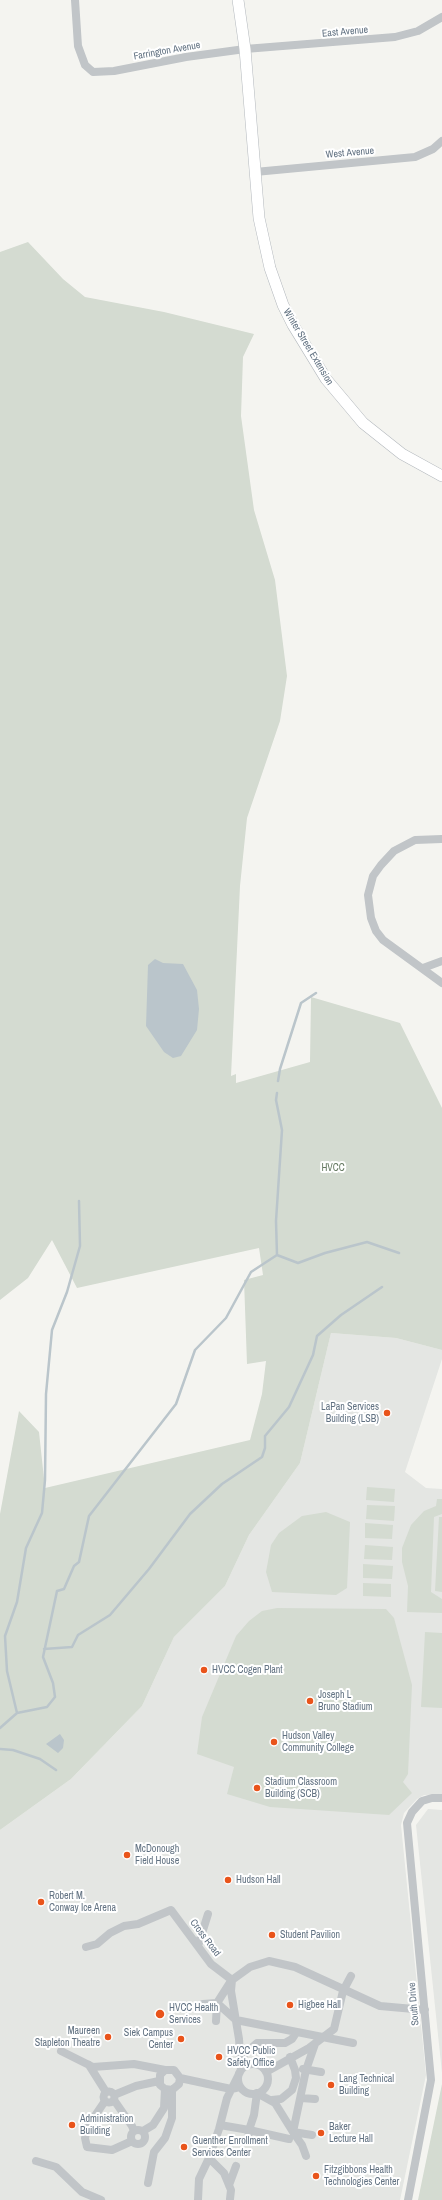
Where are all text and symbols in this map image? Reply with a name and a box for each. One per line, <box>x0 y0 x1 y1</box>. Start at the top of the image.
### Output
street label: East Avenue <box>321 24 369 40</box>
street label: Farrington Avenue <box>133 39 201 63</box>
street label: West Avenue <box>325 145 375 161</box>
street label: Winter Street Extension <box>280 307 336 387</box>
park label: HVCC <box>321 1162 345 1174</box>
place label: LaPan Services Building (LSB) <box>321 1401 379 1424</box>
marker: LaPan Services Building (LSB) <box>382 1408 392 1418</box>
place label: HVCC Cogen Plant <box>212 1664 283 1676</box>
marker: HVCC Cogen Plant <box>199 1665 209 1675</box>
place label: Joseph L Bruno Stadium <box>318 1689 373 1712</box>
marker: Joseph L Bruno Stadium <box>305 1696 315 1706</box>
place label: Hudson Valley Community College <box>282 1730 354 1754</box>
marker: Hudson Valley Community College <box>269 1737 279 1747</box>
place label: Stadium Classroom Building (SCB) <box>265 1776 337 1800</box>
marker: Stadium Classroom Building (SCB) <box>252 1783 262 1793</box>
place label: McDonough Field House <box>135 1843 179 1866</box>
marker: McDonough Field House <box>122 1850 132 1860</box>
place label: Hudson Hall <box>236 1874 281 1886</box>
marker: Hudson Hall <box>223 1875 233 1885</box>
place label: Robert M. Conway Ice Arena <box>49 1890 116 1914</box>
marker: Robert M. Conway Ice Arena <box>36 1897 46 1907</box>
street label: Cross Road <box>187 1917 223 1959</box>
place label: Student Pavilion <box>280 1929 340 1941</box>
marker: Student Pavilion <box>267 1930 277 1940</box>
street label: South Drive <box>406 1982 422 2026</box>
place label: Higbee Hall <box>298 1999 341 2011</box>
marker: Higbee Hall <box>285 2000 295 2010</box>
place label: HVCC Health Services <box>169 2002 218 2026</box>
marker: HVCC Health Services <box>154 2008 166 2020</box>
place label: Maureen Stapleton Theatre <box>35 2025 100 2048</box>
place label: Siek Campus Center <box>124 2027 173 2050</box>
marker: Maureen Stapleton Theatre <box>103 2032 113 2042</box>
marker: Siek Campus Center <box>176 2034 186 2044</box>
place label: HVCC Public Safety Office <box>227 2045 275 2068</box>
marker: HVCC Public Safety Office <box>214 2052 224 2062</box>
place label: Lang Technical Building <box>339 2073 394 2096</box>
marker: Lang Technical Building <box>326 2080 336 2090</box>
place label: Administration Building <box>80 2113 133 2136</box>
marker: Administration Building <box>67 2120 77 2130</box>
place label: Baker Lecture Hall <box>329 2121 373 2144</box>
marker: Baker Lecture Hall <box>316 2128 326 2138</box>
place label: Guenther Enrollment Services Center <box>192 2135 268 2158</box>
marker: Guenther Enrollment Services Center <box>179 2142 189 2152</box>
place label: Fitzgibbons Health Technologies Center <box>324 2164 399 2188</box>
marker: Fitzgibbons Health Technologies Center <box>311 2171 321 2181</box>

